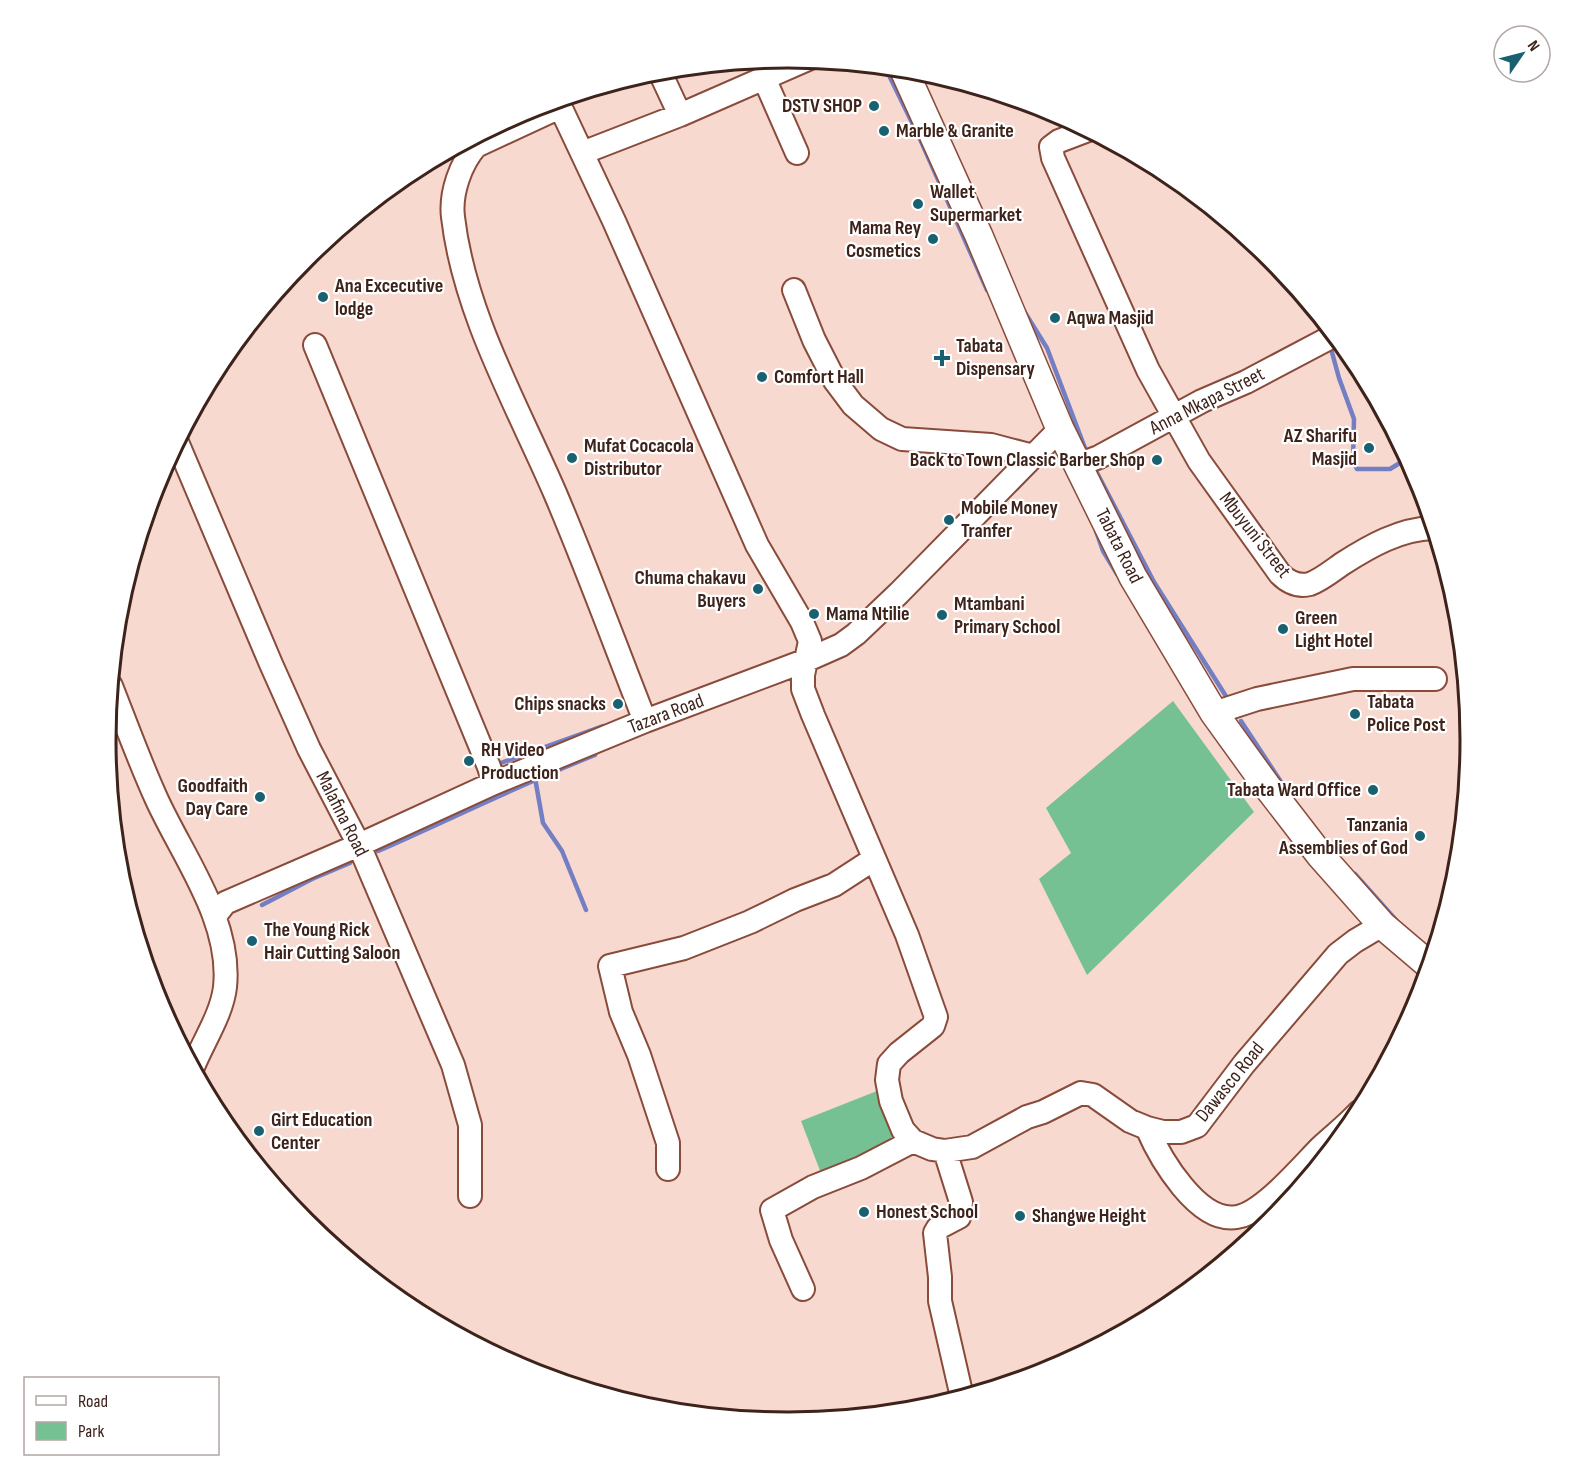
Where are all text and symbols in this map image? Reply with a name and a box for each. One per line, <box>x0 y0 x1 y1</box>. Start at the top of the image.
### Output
north arrow <box>1492 24 1552 84</box>
text: N <box>1523 37 1543 55</box>
place label: DSTV SHOP <box>782 94 862 118</box>
marker: DSTV SHOP <box>867 99 881 113</box>
place label: Marble & Granite <box>896 119 1014 143</box>
marker: Marble & Granite <box>877 124 891 138</box>
place label: Wallet Supermarket <box>930 180 1022 227</box>
marker: Wallet Supermarket <box>911 197 925 211</box>
place label: Mama Rey Cosmetics <box>846 216 922 263</box>
marker: Mama Rey Cosmetics <box>926 232 940 246</box>
place label: Ana Excecutive lodge <box>334 274 443 321</box>
marker: Ana Excecutive lodge <box>316 290 330 304</box>
place label: Aqwa Masjid <box>1066 306 1154 330</box>
marker: Aqwa Masjid <box>1048 311 1062 325</box>
place label: Tabata Dispensary <box>956 334 1035 381</box>
marker: Tabata Dispensary <box>933 349 951 367</box>
street label: Anna Mkapa Street <box>1145 362 1268 441</box>
place label: Comfort Hall <box>774 365 864 389</box>
marker: Comfort Hall <box>755 370 769 384</box>
place label: AZ Sharifu Masjid <box>1283 424 1357 471</box>
place label: Mufat Cocacola Distributor <box>584 434 694 481</box>
marker: AZ Sharifu Masjid <box>1362 441 1376 455</box>
place label: Back to Town Classic Barber Shop <box>910 448 1145 472</box>
marker: Mufat Cocacola Distributor <box>565 451 579 465</box>
marker: Back to Town Classic Barber Shop <box>1150 453 1164 467</box>
street label: Mbuyuni Street <box>1214 487 1296 583</box>
place label: Mobile Money Tranfer <box>961 496 1058 543</box>
street label: Tabata Road <box>1090 505 1148 587</box>
marker: Mobile Money Tranfer <box>942 513 956 527</box>
place label: Chuma chakavu Buyers <box>635 566 746 613</box>
marker: Chuma chakavu Buyers <box>751 582 765 596</box>
place label: Mtambani Primary School <box>954 592 1060 639</box>
place label: Mama Ntilie <box>826 602 910 626</box>
place label: Green Light Hotel <box>1295 606 1373 653</box>
marker: Mama Ntilie <box>807 607 821 621</box>
marker: Mtambani Primary School <box>935 608 949 622</box>
marker: Green Light Hotel <box>1276 622 1290 636</box>
street label: Tazara Road <box>625 689 707 739</box>
place label: Tabata Police Post <box>1367 690 1446 737</box>
place label: Chips snacks <box>514 692 606 716</box>
marker: Chips snacks <box>611 697 625 711</box>
marker: Tabata Police Post <box>1348 707 1362 721</box>
place label: RH Video Production <box>481 738 559 785</box>
marker: RH Video Production <box>462 754 476 768</box>
street label: Malafina Road <box>310 767 374 861</box>
place label: Goodfaith Day Care <box>178 774 248 821</box>
place label: Tabata Ward Office <box>1227 778 1361 802</box>
marker: Tabata Ward Office <box>1366 783 1380 797</box>
marker: Goodfaith Day Care <box>253 790 267 804</box>
place label: Tanzania Assemblies of God <box>1278 813 1408 860</box>
marker: Tanzania Assemblies of God <box>1413 829 1427 843</box>
place label: The Young Rick Hair Cutting Saloon <box>264 918 400 965</box>
marker: The Young Rick Hair Cutting Saloon <box>245 934 259 948</box>
street label: Dawasco Road <box>1191 1037 1269 1127</box>
place label: Girt Education Center <box>271 1108 373 1155</box>
marker: Girt Education Center <box>252 1124 266 1138</box>
place label: Honest School <box>876 1200 978 1224</box>
place label: Shangwe Height <box>1032 1204 1147 1228</box>
marker: Honest School <box>857 1205 871 1219</box>
marker: Shangwe Height <box>1013 1209 1027 1223</box>
legend <box>24 1377 219 1455</box>
text: Road <box>78 1391 108 1412</box>
text: Park <box>78 1421 104 1442</box>

